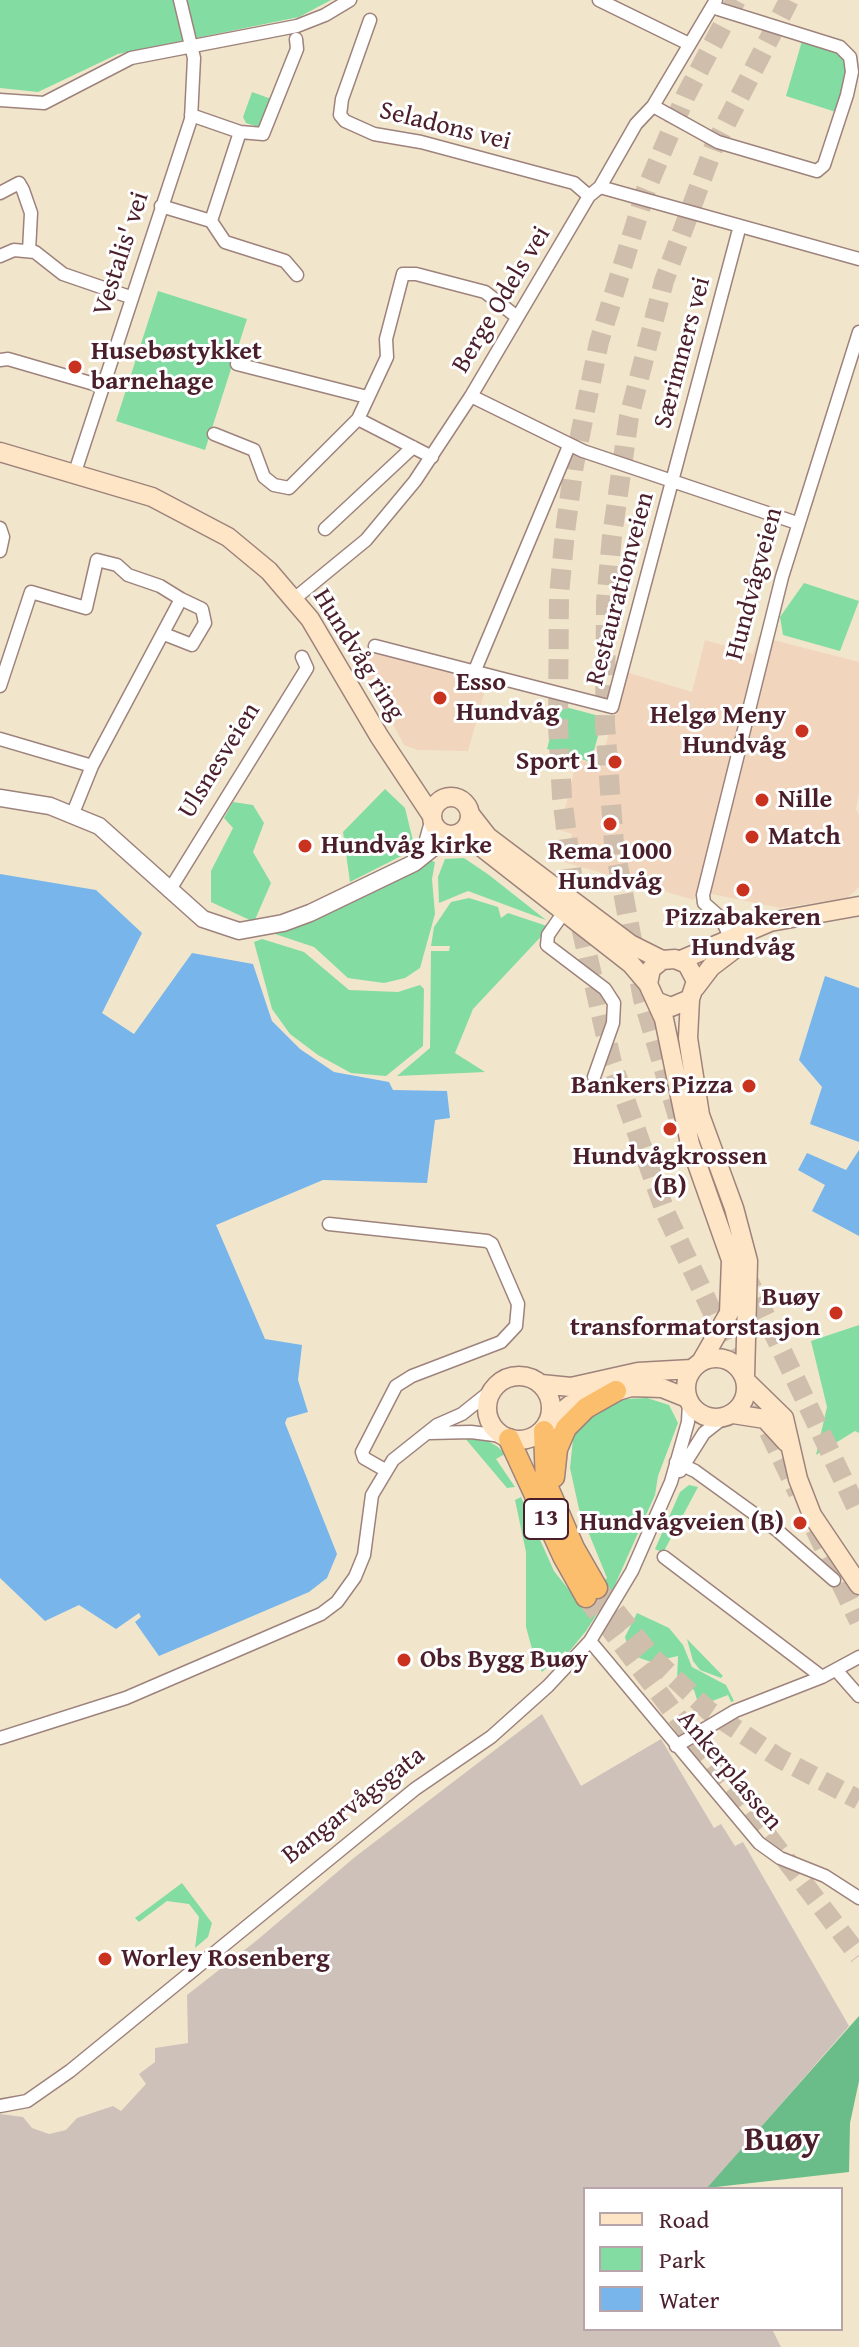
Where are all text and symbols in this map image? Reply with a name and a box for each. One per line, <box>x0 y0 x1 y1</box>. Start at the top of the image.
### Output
street label: Seladons vei <box>376 96 514 158</box>
street label: Vestalis' vei <box>87 188 157 320</box>
street label: Berge Odels vei <box>446 221 558 379</box>
street label: Særimners vei <box>648 274 718 432</box>
place label: Husebøstykket barnehage <box>91 336 262 398</box>
marker: Husebøstykket barnehage <box>66 358 84 376</box>
street label: Restaurationveien <box>580 489 662 689</box>
street label: Hundvågveien <box>720 504 790 664</box>
street label: Hundvåg ring <box>305 583 411 727</box>
place label: Esso Hundvåg <box>456 667 560 728</box>
marker: Esso Hundvåg <box>431 689 449 707</box>
street label: Ulsnesveien <box>172 697 268 825</box>
place label: Helgø Meny Hundvåg <box>650 700 786 762</box>
marker: Helgø Meny Hundvåg <box>793 722 811 740</box>
place label: Sport 1 <box>516 746 599 778</box>
marker: Sport 1 <box>606 753 624 771</box>
place label: Nille <box>778 784 832 816</box>
marker: Nille <box>753 791 771 809</box>
marker: Rema 1000 Hundvåg <box>601 815 619 833</box>
place label: Match <box>768 821 840 853</box>
marker: Match <box>743 828 761 846</box>
place label: Hundvåg kirke <box>321 830 492 862</box>
place label: Rema 1000 Hundvåg <box>548 836 672 898</box>
marker: Hundvåg kirke <box>296 837 314 855</box>
marker: Pizzabakeren Hundvåg <box>734 881 752 899</box>
place label: Pizzabakeren Hundvåg <box>665 902 821 964</box>
place label: Bankers Pizza <box>571 1070 733 1102</box>
marker: Bankers Pizza <box>740 1077 758 1095</box>
marker: Hundvågkrossen (B) <box>661 1120 679 1138</box>
place label: Hundvågkrossen (B) <box>573 1141 767 1202</box>
place label: Buøy transformatorstasjon <box>570 1282 820 1344</box>
marker: Buøy transformatorstasjon <box>827 1304 845 1322</box>
road number: 13 <box>524 1499 568 1539</box>
place label: Hundvågveien (B) <box>579 1507 784 1539</box>
marker: Hundvågveien (B) <box>791 1514 809 1532</box>
place label: Obs Bygg Buøy <box>420 1644 588 1676</box>
marker: Obs Bygg Buøy <box>395 1651 413 1669</box>
street label: Ankerplassen <box>670 1705 788 1837</box>
street label: Bangarvågsgata <box>276 1741 432 1871</box>
place label: Worley Rosenberg <box>121 1943 330 1975</box>
marker: Worley Rosenberg <box>96 1950 114 1968</box>
district label: Buøy <box>744 2121 820 2161</box>
legend <box>583 2187 843 2331</box>
text: Road <box>659 2202 709 2237</box>
text: Park <box>659 2242 705 2277</box>
text: Water <box>659 2282 719 2317</box>

